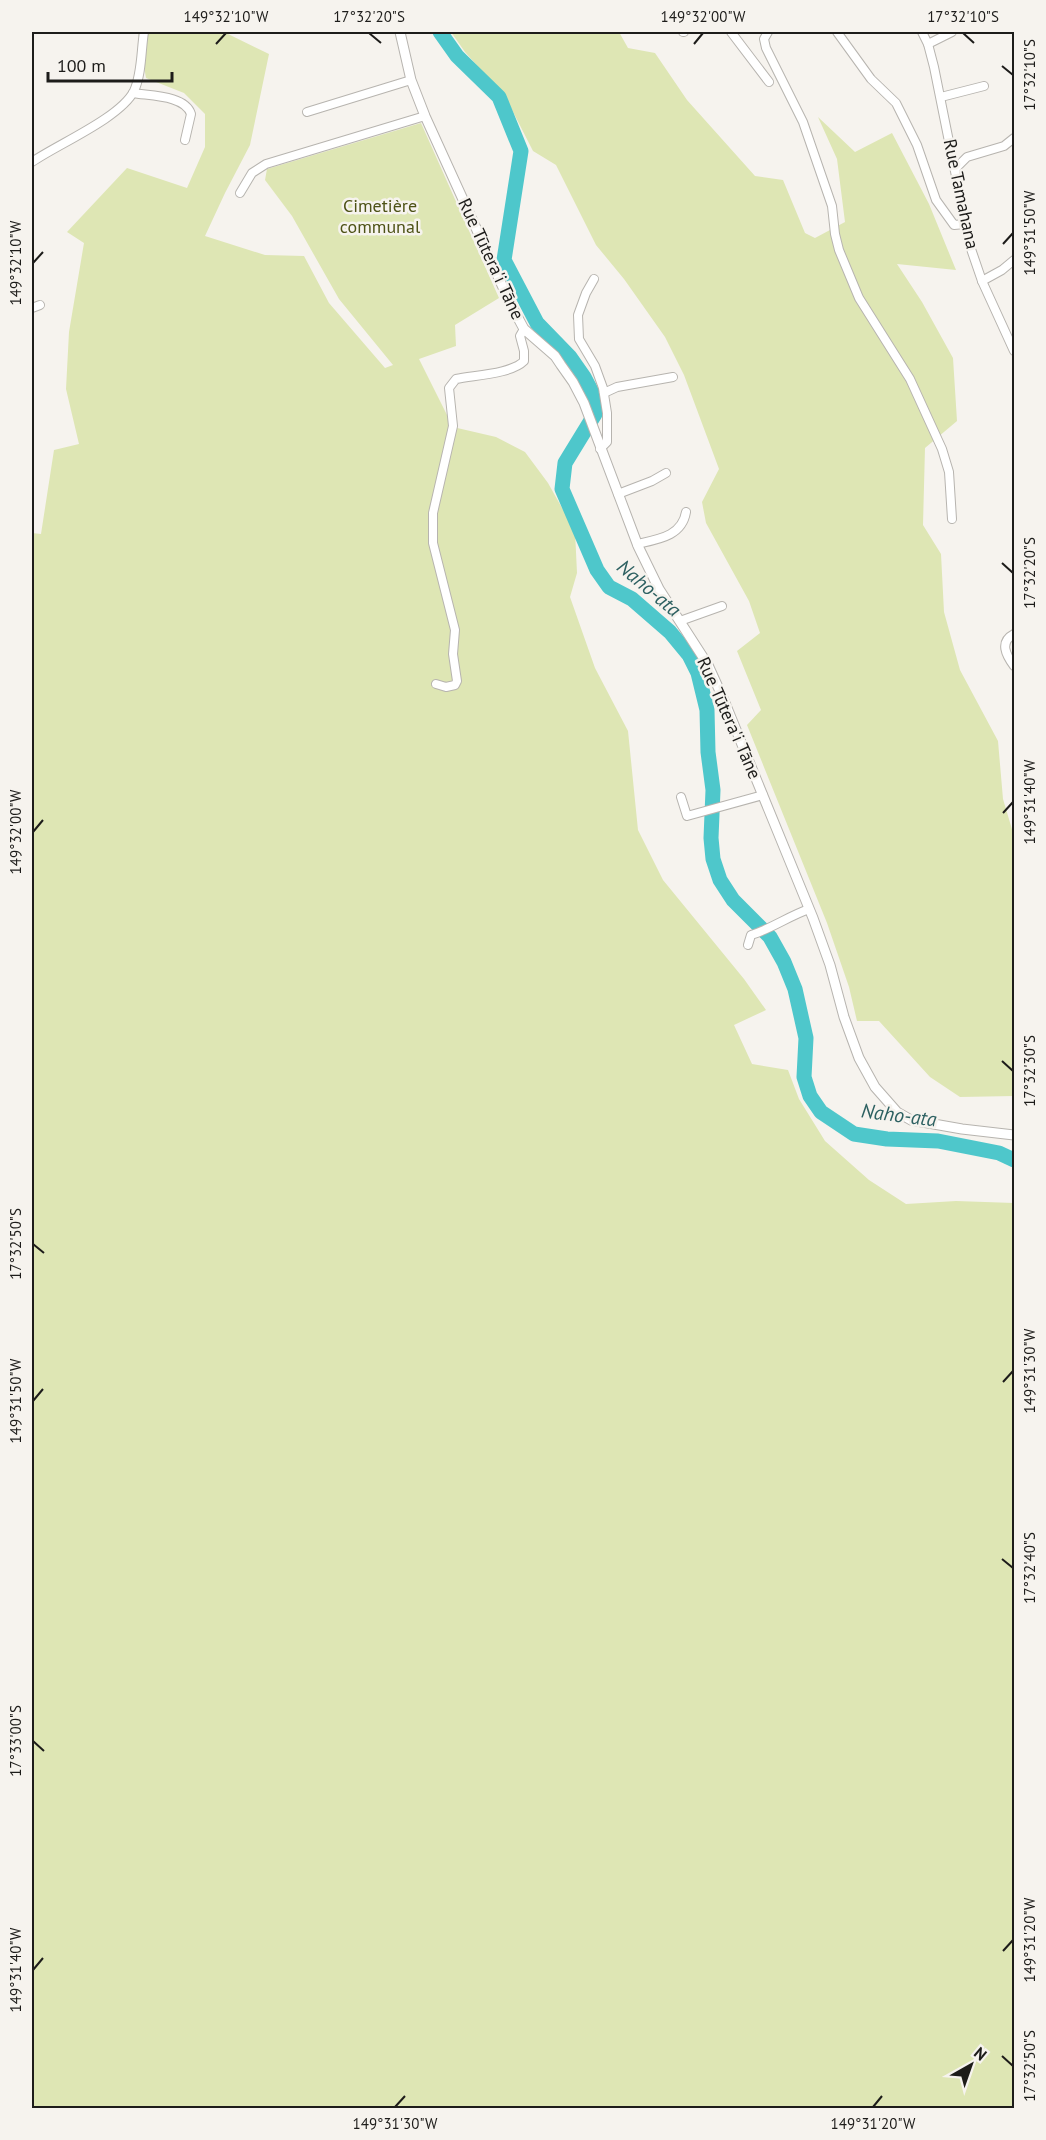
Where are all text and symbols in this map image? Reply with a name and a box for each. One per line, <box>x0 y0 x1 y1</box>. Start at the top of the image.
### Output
text: 149°32'10"W <box>184 7 269 26</box>
text: 17°32'20"S <box>333 7 405 26</box>
text: 149°32'00"W <box>661 7 746 26</box>
text: 17°32'10"S <box>927 7 999 26</box>
text: 17°32'10"S <box>1020 39 1039 111</box>
scale bar <box>48 45 172 83</box>
text: 100 m <box>57 54 106 77</box>
street label: Rue Tamahana <box>939 137 984 251</box>
text: 149°31'50"W <box>1020 190 1039 275</box>
park label: Cimetière communal <box>340 194 421 238</box>
street label: Rue Tūtera'i Tāne <box>453 194 530 323</box>
text: 149°32'10"W <box>6 220 25 305</box>
text: 17°32'20"S <box>1020 537 1039 609</box>
water label: Naho-ata <box>612 554 687 622</box>
street label: Rue Tūtera'i Tāne <box>692 653 767 782</box>
text: 149°31'40"W <box>1020 759 1039 844</box>
text: 149°32'00"W <box>6 789 25 874</box>
text: 17°32'30"S <box>1020 1035 1039 1107</box>
water label: Naho-ata <box>860 1097 938 1133</box>
text: 17°32'50"S <box>6 1208 25 1280</box>
text: 149°31'30"W <box>1020 1328 1039 1413</box>
text: 149°31'50"W <box>6 1358 25 1443</box>
text: 17°32'40"S <box>1020 1532 1039 1604</box>
text: 17°33'00"S <box>6 1705 25 1777</box>
text: 149°31'20"W <box>1020 1897 1039 1982</box>
text: 149°31'40"W <box>6 1927 25 2012</box>
text: 17°32'50"S <box>1020 2030 1039 2102</box>
north arrow <box>941 2035 1001 2095</box>
text: N <box>970 2042 991 2065</box>
text: 149°31'30"W <box>353 2114 438 2133</box>
text: 149°31'20"W <box>831 2114 916 2133</box>

